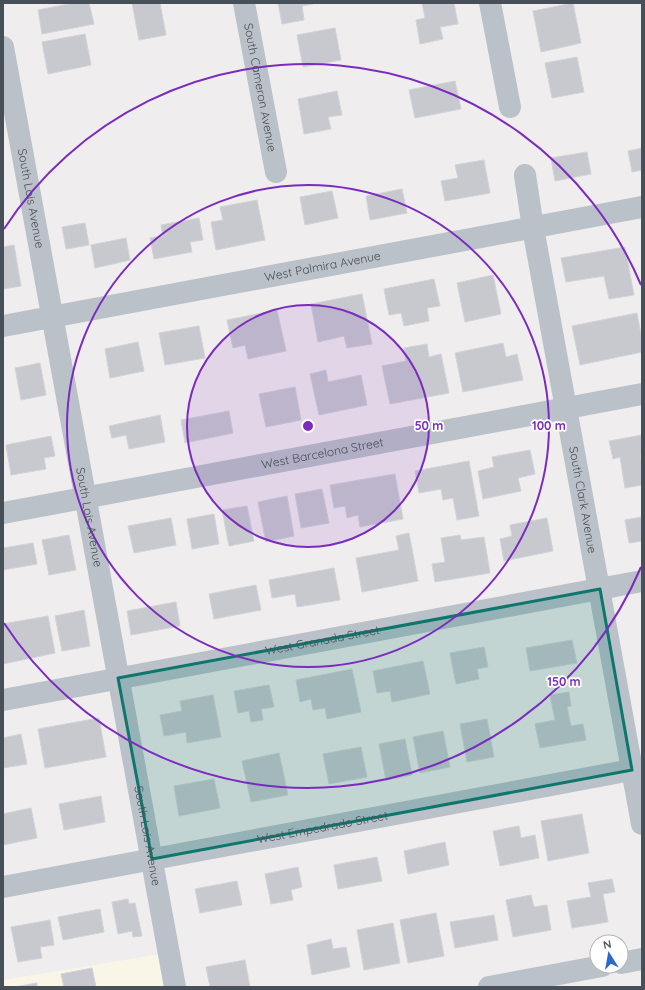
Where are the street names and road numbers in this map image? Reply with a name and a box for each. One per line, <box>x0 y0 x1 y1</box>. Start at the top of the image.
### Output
street label: South Cameron Avenue <box>241 22 280 153</box>
street label: South Lois Avenue <box>15 147 48 250</box>
street label: West Palmira Avenue <box>263 248 382 284</box>
street label: West Barcelona Street <box>260 434 385 472</box>
street label: South Clark Avenue <box>566 445 600 555</box>
street label: South Lois Avenue <box>73 466 106 568</box>
street label: West Granada Street <box>264 622 381 658</box>
street label: South Lois Avenue <box>131 785 164 887</box>
street label: West Empedrado Street <box>256 807 389 847</box>

